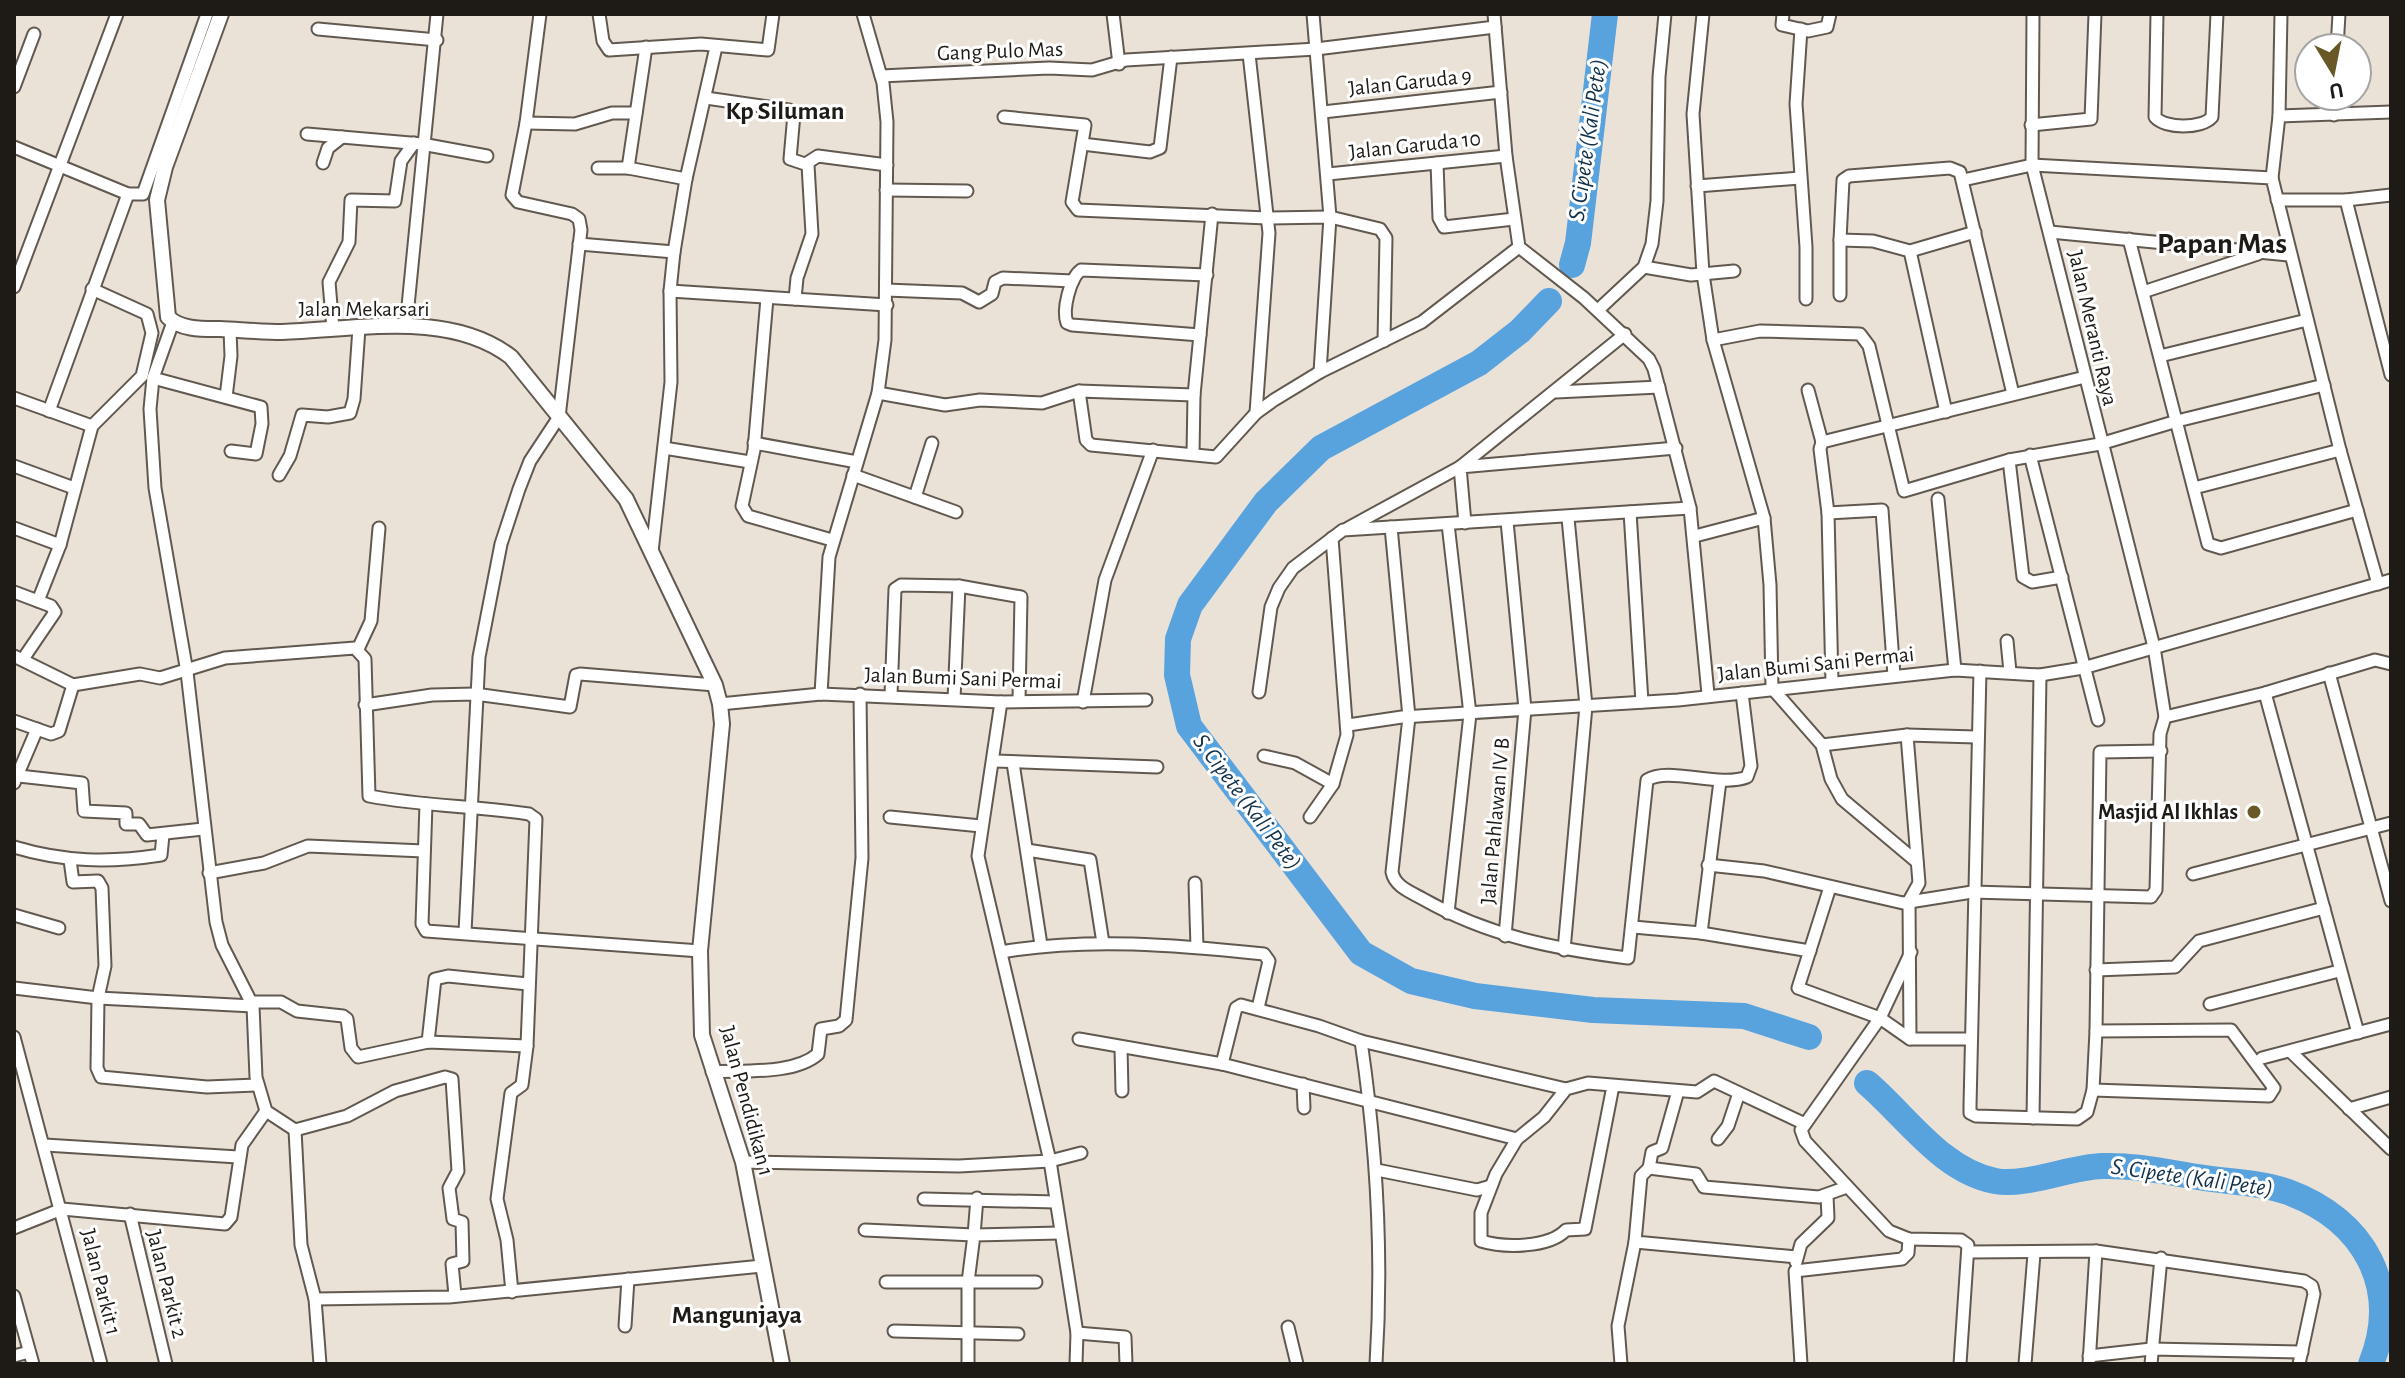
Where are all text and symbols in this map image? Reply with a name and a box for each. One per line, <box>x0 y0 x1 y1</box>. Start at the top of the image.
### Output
north arrow <box>2293 32 2373 112</box>
street label: Gang Pulo Mas <box>937 38 1063 64</box>
water label: S. Cipete (Kali Pete) <box>1565 57 1611 223</box>
street label: Jalan Garuda 9 <box>1347 65 1473 99</box>
text: U <box>2327 79 2345 103</box>
district label: Kp Siluman <box>725 98 845 124</box>
street label: Jalan Garuda 10 <box>1348 127 1482 163</box>
district label: Papan Mas <box>2157 229 2287 259</box>
street label: Jalan Meranti Raya <box>2064 248 2122 408</box>
street label: Jalan Mekarsari <box>298 298 430 320</box>
street label: Jalan Bumi Sani Permai <box>1717 643 1915 685</box>
street label: Jalan Bumi Sani Permai <box>864 664 1062 692</box>
water label: S. Cipete (Kali Pete) <box>1188 730 1306 874</box>
street label: Jalan Pahlawan IV B <box>1477 737 1513 905</box>
place label: Masjid Al Ikhlas <box>2098 801 2238 824</box>
marker: Masjid Al Ikhlas <box>2245 803 2263 821</box>
street label: Jalan Pendidikan 1 <box>716 1024 778 1178</box>
water label: S. Cipete (Kali Pete) <box>2109 1155 2275 1201</box>
street label: Jalan Parkit 1 <box>77 1227 125 1337</box>
street label: Jalan Parkit 2 <box>143 1228 191 1340</box>
district label: Mangunjaya <box>672 1302 802 1328</box>

